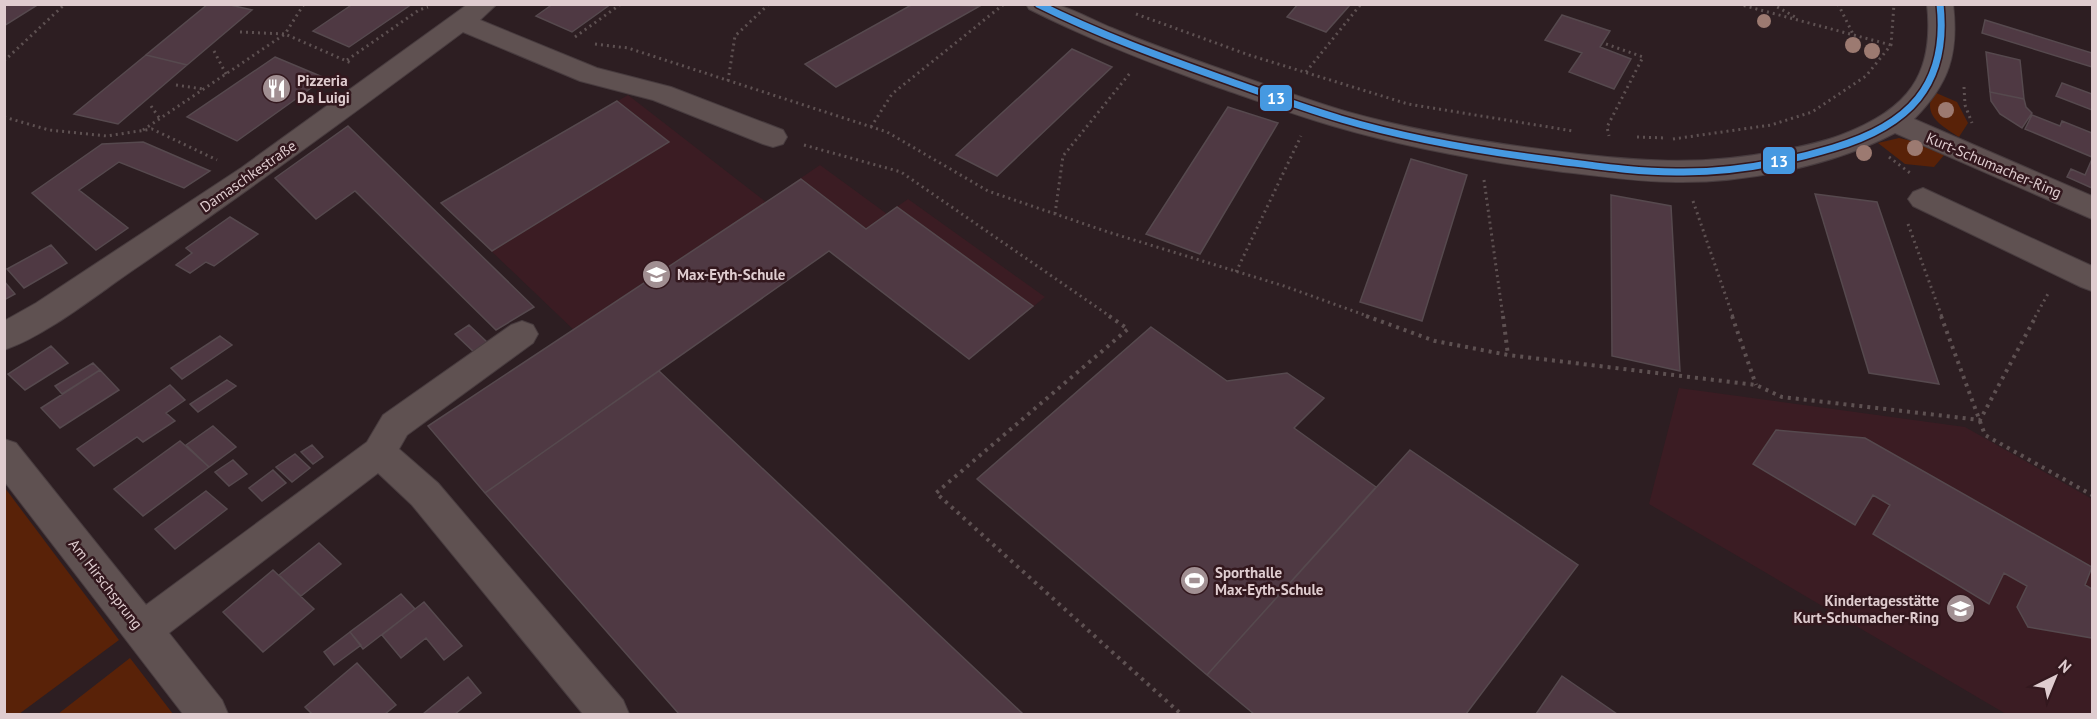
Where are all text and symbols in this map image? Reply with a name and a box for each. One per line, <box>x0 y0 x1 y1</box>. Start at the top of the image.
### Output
place label: Pizzeria Da Luigi <box>297 71 350 107</box>
restaurant icon: Pizzeria Da Luigi <box>260 73 292 105</box>
line badge: 13 <box>1259 84 1293 112</box>
text: 13 <box>1267 88 1285 108</box>
street label: Kurt-Schumacher-Ring <box>1923 128 2065 202</box>
street label: Damaschkestraße <box>196 136 300 216</box>
line badge: 13 <box>1762 146 1796 175</box>
text: 13 <box>1770 151 1788 171</box>
school or university icon: Max-Eyth-Schule <box>640 258 672 290</box>
place label: Max-Eyth-Schule <box>677 265 786 284</box>
street label: Am Hirschsprung <box>65 535 147 633</box>
place label: Sporthalle Max-Eyth-Schule <box>1215 563 1324 599</box>
sports icon: Sporthalle Max-Eyth-Schule <box>1178 565 1210 597</box>
place label: Kindertagesstätte Kurt-Schumacher-Ring <box>1793 591 1939 627</box>
school or university icon: Kindertagesstätte Kurt-Schumacher-Ring <box>1944 593 1976 625</box>
north arrow <box>2025 647 2085 707</box>
text: N <box>2055 655 2076 677</box>

